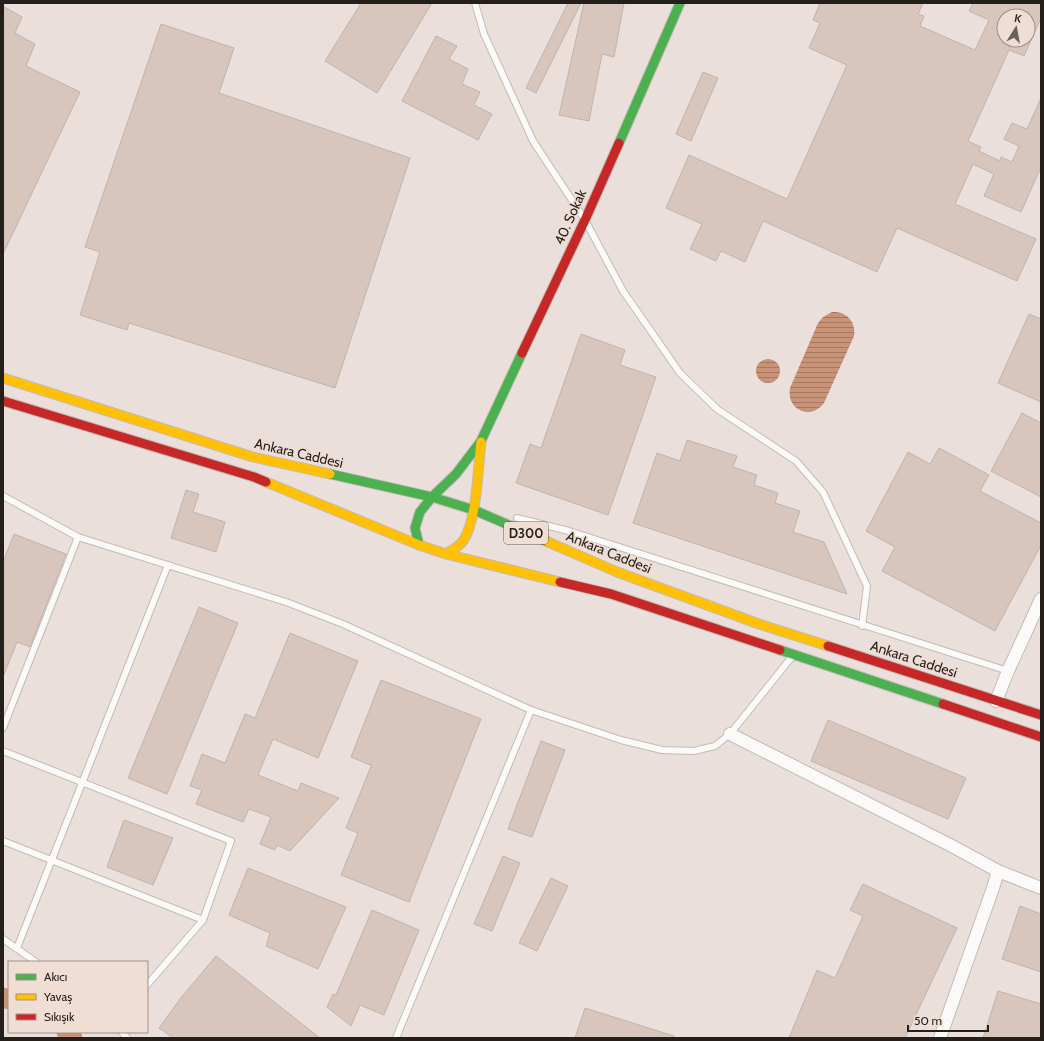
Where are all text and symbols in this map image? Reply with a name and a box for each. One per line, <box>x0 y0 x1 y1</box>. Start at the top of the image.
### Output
north arrow <box>996 8 1036 48</box>
text: K <box>1013 11 1023 26</box>
street label: 40. Sokak <box>550 186 590 247</box>
street label: Ankara Caddesi <box>253 434 345 472</box>
road number: D300 <box>504 522 548 544</box>
street label: Ankara Caddesi <box>564 527 654 577</box>
street label: Ankara Caddesi <box>868 636 960 682</box>
legend <box>8 961 148 1033</box>
text: Akıcı <box>44 969 67 984</box>
text: Yavaş <box>43 989 72 1004</box>
scale bar <box>908 1007 988 1033</box>
text: Sıkışık <box>44 1009 75 1024</box>
text: 50 m <box>914 1013 942 1028</box>

